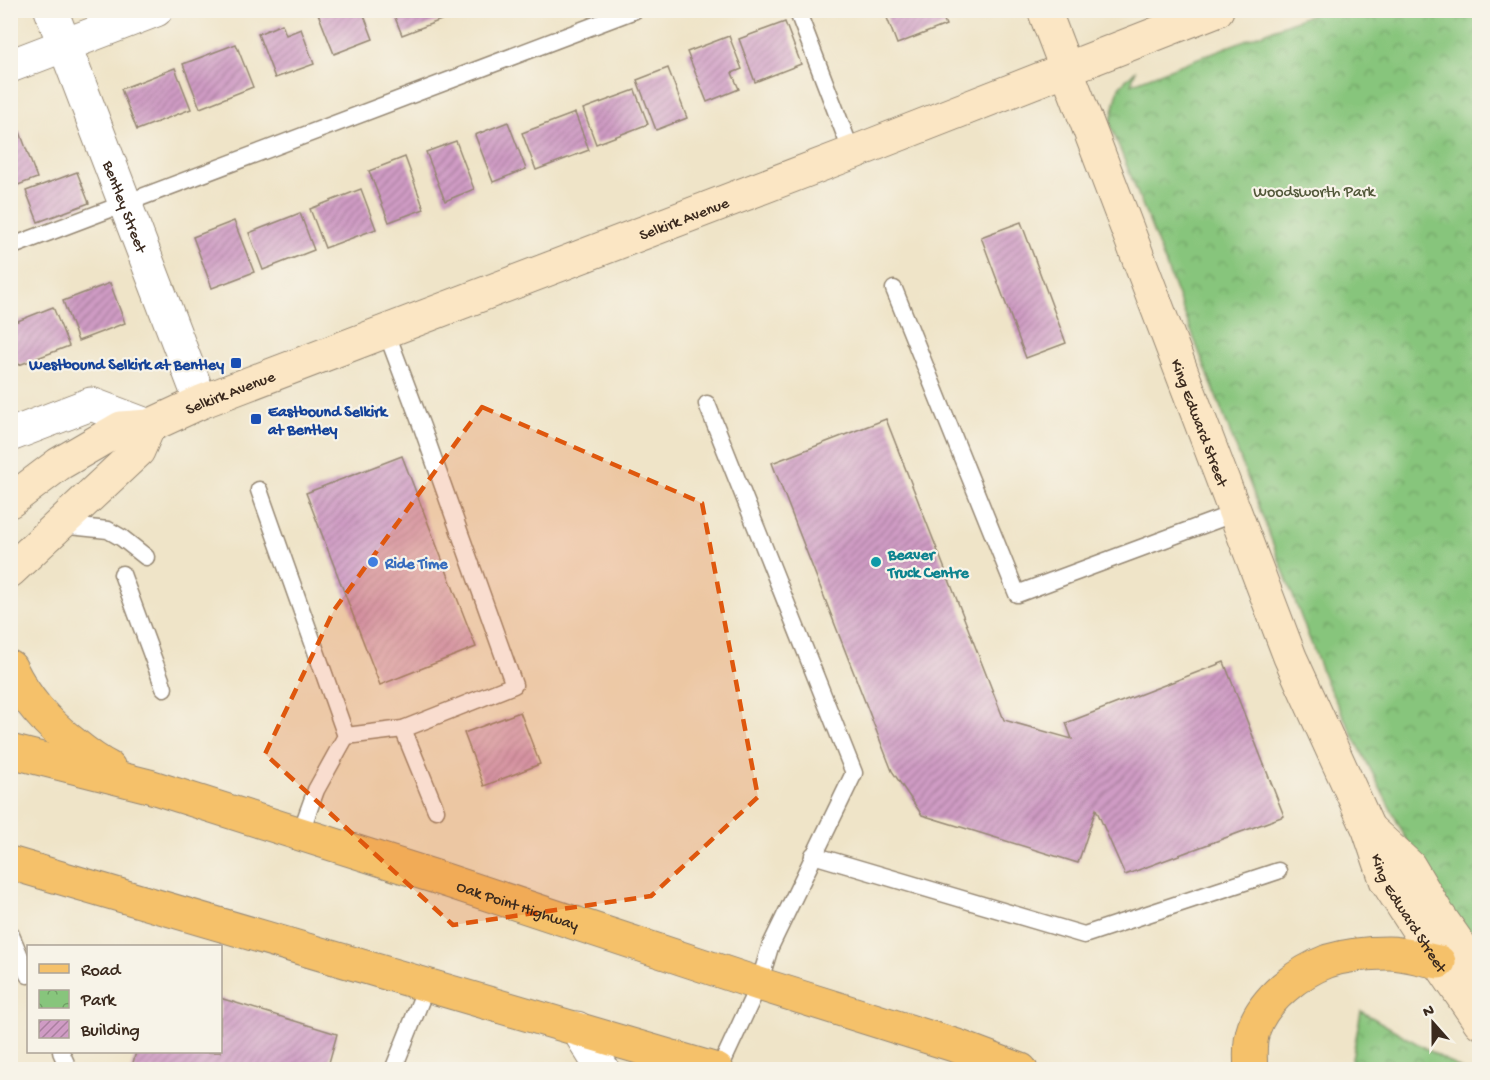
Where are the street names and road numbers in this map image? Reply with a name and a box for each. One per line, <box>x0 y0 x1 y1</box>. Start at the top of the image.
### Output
street label: Bentley Street <box>96 158 149 257</box>
street label: Selkirk Avenue <box>637 195 733 246</box>
street label: King Edward Street <box>1165 357 1231 491</box>
street label: Selkirk Avenue <box>183 368 279 421</box>
street label: King Edward Street <box>1365 852 1450 979</box>
street label: Oak Point Highway <box>454 878 581 937</box>

